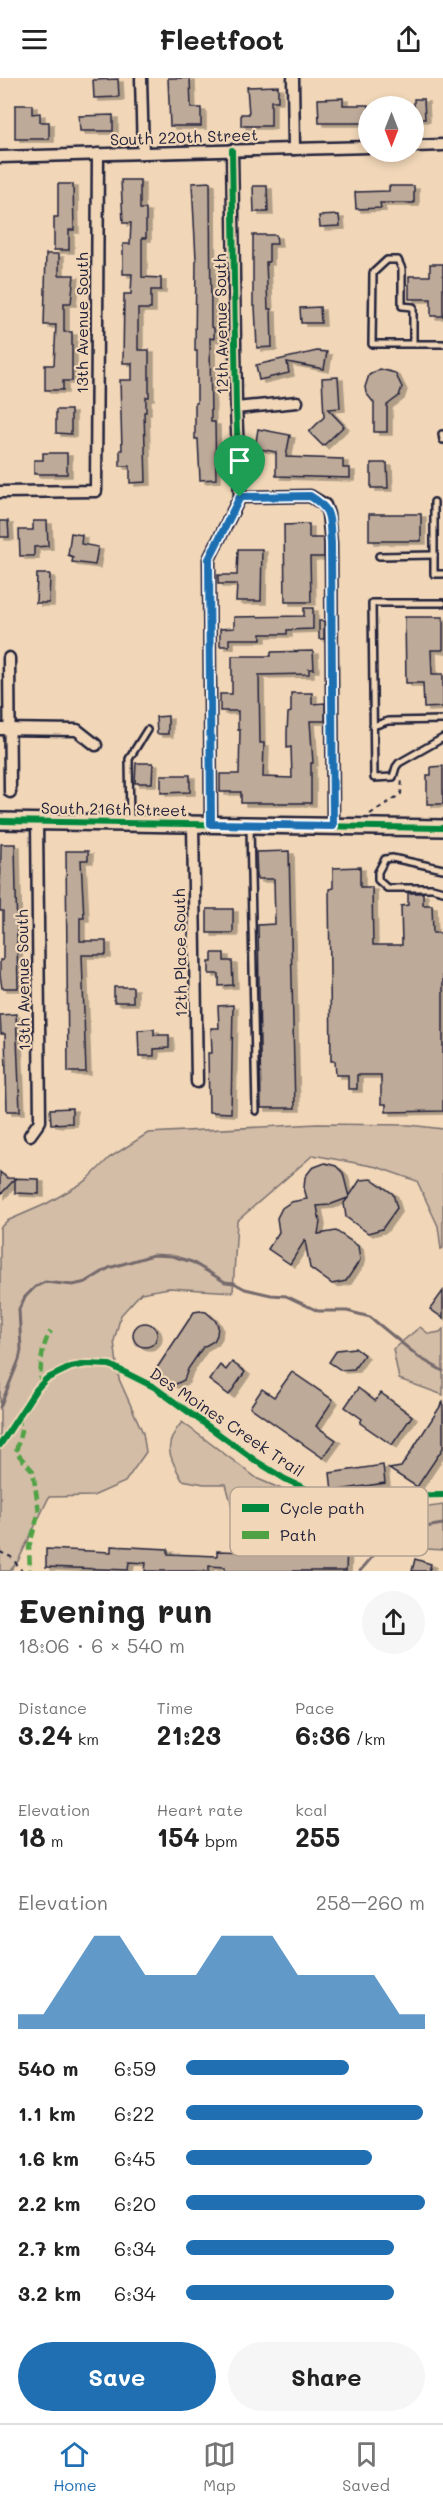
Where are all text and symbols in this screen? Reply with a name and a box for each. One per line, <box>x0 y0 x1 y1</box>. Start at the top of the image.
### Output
text: Fleetfoot <box>159 22 284 57</box>
icon: menu <box>18 23 51 56</box>
icon: share <box>392 23 425 56</box>
north arrow <box>358 96 424 162</box>
map controls <box>358 96 424 162</box>
street label: South 220th Street <box>110 123 258 150</box>
street label: 13th Avenue South <box>71 252 92 394</box>
street label: 12th Avenue South <box>209 253 232 395</box>
pin <box>214 435 265 497</box>
icon: arrive <box>223 444 256 477</box>
street label: South 216th Street <box>41 797 187 820</box>
street label: 12th Place South <box>168 888 191 1018</box>
street label: 13th Avenue South <box>11 909 34 1051</box>
street label: Des Moines Creek Trail <box>146 1362 308 1481</box>
legend <box>230 1487 428 1556</box>
text: Cycle path <box>280 1497 364 1518</box>
text: Path <box>280 1524 316 1545</box>
text: Evening run <box>18 1588 212 1631</box>
button: share <box>362 1591 425 1654</box>
text: 18:06 · 6 × 540 m <box>18 1632 185 1658</box>
text: Distance <box>18 1697 87 1718</box>
text: Time <box>157 1697 193 1718</box>
text: Pace <box>295 1697 334 1718</box>
text: 3.24 <box>18 1718 73 1752</box>
text: 21:23 <box>157 1718 221 1752</box>
text: 6:36 <box>295 1718 351 1752</box>
text: km <box>73 1728 99 1749</box>
text: /km <box>351 1728 385 1749</box>
text: Elevation <box>18 1799 90 1820</box>
text: Heart rate <box>157 1799 243 1820</box>
text: kcal <box>295 1799 327 1820</box>
text: 18 <box>18 1820 46 1854</box>
text: 154 <box>157 1820 200 1854</box>
text: 255 <box>295 1820 340 1854</box>
text: m <box>46 1830 64 1851</box>
text: bpm <box>200 1830 238 1851</box>
text: Elevation <box>18 1889 108 1915</box>
text: 258–260 m <box>316 1889 425 1915</box>
text: 540 m <box>18 2055 78 2081</box>
text: 6:59 <box>114 2055 156 2081</box>
text: 1.1 km <box>18 2100 76 2126</box>
text: 6:22 <box>114 2100 155 2126</box>
text: 1.6 km <box>18 2145 79 2171</box>
text: 6:45 <box>114 2145 156 2171</box>
text: 2.2 km <box>18 2190 80 2216</box>
text: 6:20 <box>114 2190 156 2216</box>
text: 2.7 km <box>18 2235 80 2261</box>
text: 6:34 <box>114 2235 156 2261</box>
text: 3.2 km <box>18 2280 81 2306</box>
text: 6:34 <box>114 2280 156 2306</box>
button: Save <box>18 2342 216 2411</box>
button: Share <box>228 2342 425 2411</box>
tab: Home <box>53 2438 97 2495</box>
tab: Map <box>203 2438 236 2495</box>
tab: Saved <box>342 2438 390 2495</box>

